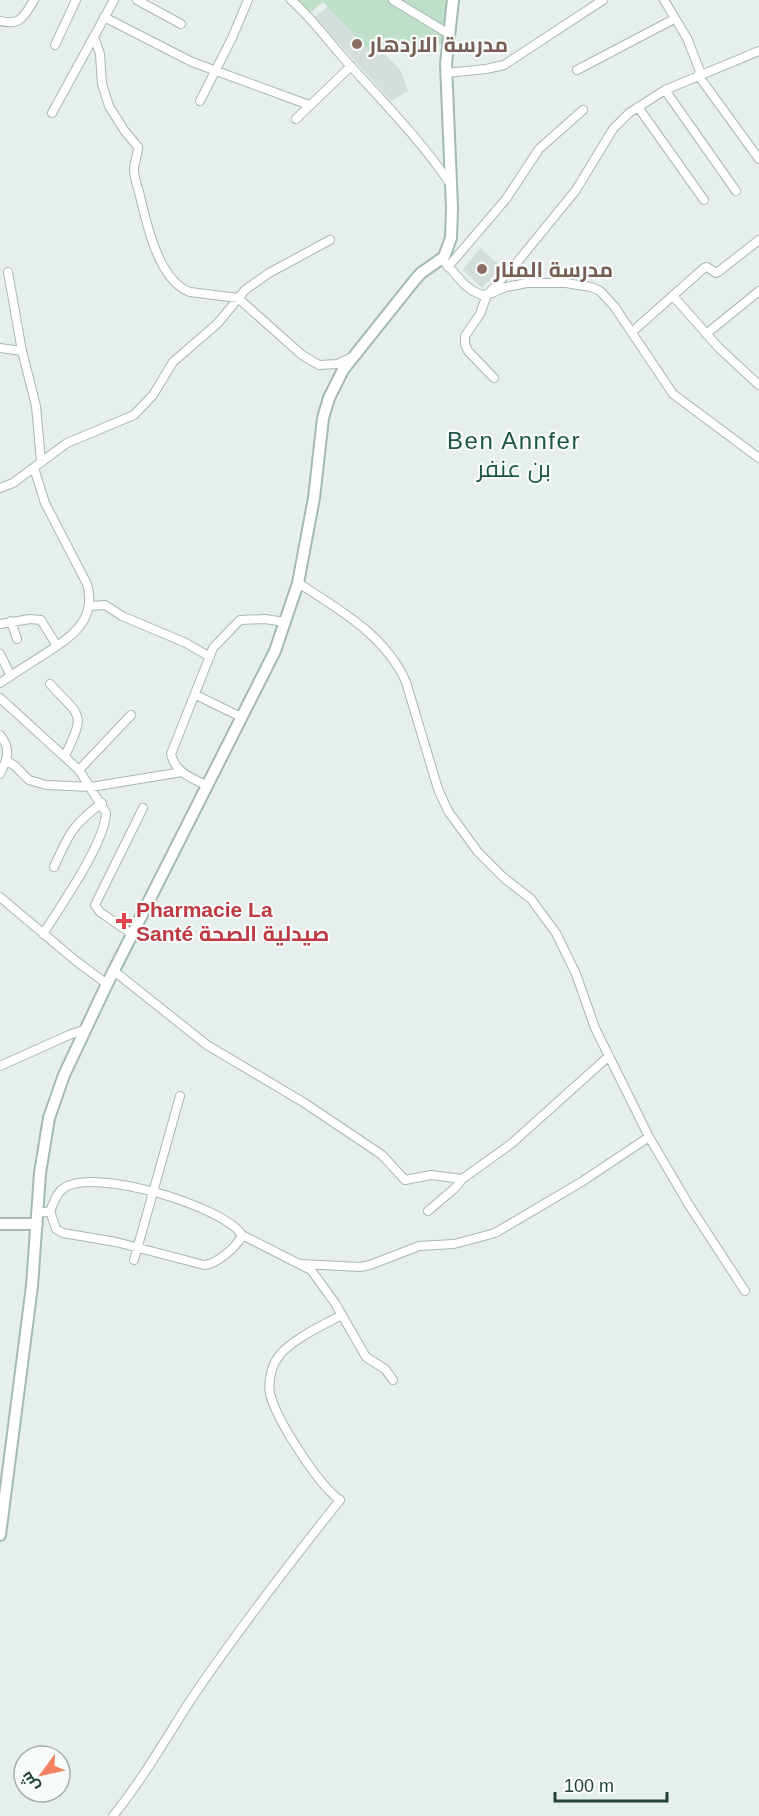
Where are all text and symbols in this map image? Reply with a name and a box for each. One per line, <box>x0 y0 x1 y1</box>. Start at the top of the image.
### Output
place label: مدرسة الازدهار <box>368 33 508 57</box>
marker: مدرسة الازدهار <box>350 37 364 51</box>
place label: مدرسة المنار <box>493 258 613 282</box>
marker: مدرسة المنار <box>475 262 489 276</box>
district label: Ben Annfer بن عنفر <box>447 427 581 483</box>
place label: Pharmacie La Santé صيدلية الصحة <box>136 898 329 946</box>
marker: Pharmacie La Santé صيدلية الصحة <box>117 914 131 928</box>
north arrow <box>12 1744 72 1804</box>
scale bar <box>555 1765 668 1803</box>
text: ش <box>17 1768 43 1795</box>
text: 100 m <box>564 1776 614 1796</box>

